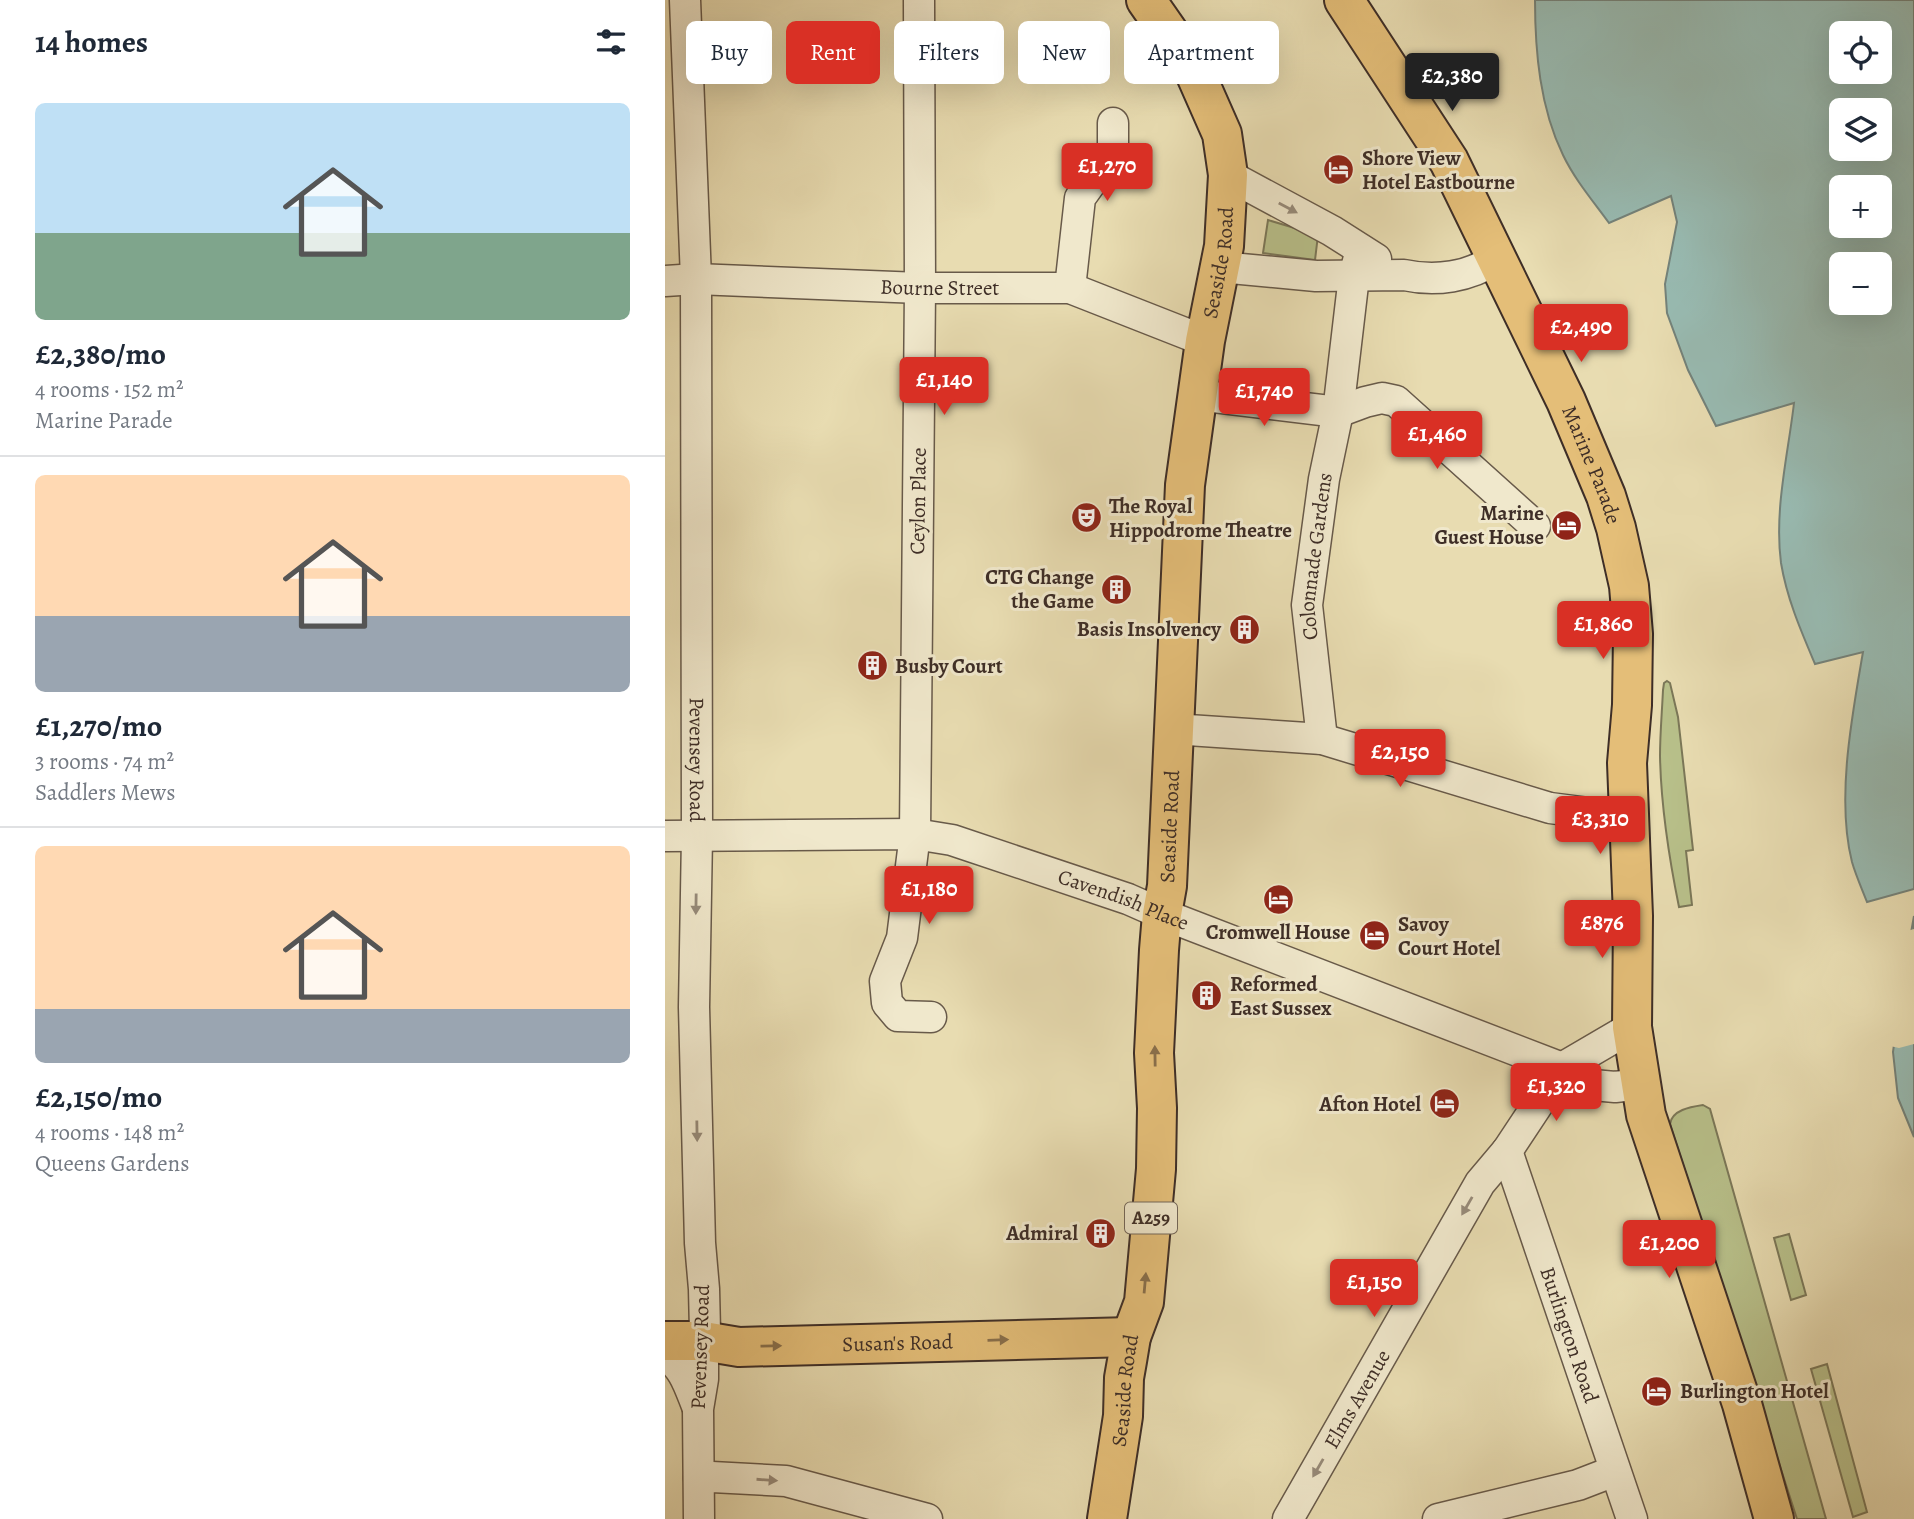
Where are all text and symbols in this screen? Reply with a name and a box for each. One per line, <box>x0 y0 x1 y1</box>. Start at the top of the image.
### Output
chip: Buy <box>686 21 772 84</box>
chip: Rent <box>786 21 880 84</box>
chip: Filters <box>894 21 1004 84</box>
chip: New <box>1018 21 1110 84</box>
chip: Apartment <box>1124 21 1279 84</box>
map controls <box>1829 21 1892 315</box>
button: locate <box>1829 21 1892 84</box>
text: 14 homes <box>35 22 148 62</box>
icon: filters <box>592 23 630 61</box>
pin: £2,380 <box>1395 54 1509 113</box>
text: £2,380 <box>1421 60 1483 91</box>
button: layers <box>1829 98 1892 161</box>
pin: £1,270 <box>1050 144 1164 203</box>
place label: Shore View Hotel Eastbourne <box>1362 144 1515 196</box>
icon: home <box>270 149 396 275</box>
text: £1,270 <box>1078 150 1136 181</box>
hotel icon: Shore View Hotel Eastbourne <box>1322 153 1356 187</box>
button: + <box>1829 175 1892 238</box>
one-way arrow <box>1278 202 1297 214</box>
street label: Seaside Road <box>1196 205 1240 321</box>
button: − <box>1829 252 1892 315</box>
street label: Bourne Street <box>880 272 999 302</box>
pin: £2,490 <box>1524 304 1638 364</box>
text: £2,490 <box>1550 311 1612 342</box>
text: £2,380/mo <box>35 334 166 374</box>
pin: £1,140 <box>887 358 1001 417</box>
text: £1,140 <box>916 364 972 395</box>
pin: £1,740 <box>1207 368 1321 428</box>
text: 4 rooms · 152 m² <box>35 374 183 405</box>
text: £1,740 <box>1235 375 1293 406</box>
street label: Marine Parade <box>1555 401 1628 527</box>
text: Marine Parade <box>35 405 173 436</box>
pin: £1,460 <box>1380 412 1494 471</box>
text: £1,460 <box>1407 418 1467 449</box>
street label: Ceylon Place <box>903 447 933 555</box>
street label: Colonnade Gardens <box>1293 470 1339 641</box>
place label: The Royal Hippodrome Theatre <box>1109 492 1292 544</box>
place label: Marine Guest House <box>1434 499 1544 551</box>
theatre icon: The Royal Hippodrome Theatre <box>1069 501 1103 535</box>
hotel icon: Marine Guest House <box>1550 508 1584 542</box>
icon: home <box>270 521 396 647</box>
place label: CTG Change the Game <box>985 563 1094 615</box>
building icon: CTG Change the Game <box>1100 572 1134 606</box>
pin: £1,860 <box>1546 602 1660 661</box>
text: £1,860 <box>1573 608 1633 639</box>
building icon: Basis Insolvency <box>1227 612 1261 646</box>
place label: Basis Insolvency <box>1077 615 1222 643</box>
building icon: Busby Court <box>855 649 889 683</box>
place label: Busby Court <box>895 652 1003 680</box>
street label: Pevensey Road <box>683 697 711 823</box>
text: £1,270/mo <box>35 706 162 746</box>
pin: £2,150 <box>1343 730 1457 789</box>
text: £2,150 <box>1371 736 1429 767</box>
text: 3 rooms · 74 m² <box>35 746 174 777</box>
street label: Seaside Road <box>1153 769 1186 884</box>
text: Saddlers Mews <box>35 777 175 808</box>
pin: £3,310 <box>1543 796 1657 856</box>
text: £3,310 <box>1571 803 1629 834</box>
street label: Cavendish Place <box>1054 862 1193 937</box>
pin: £1,180 <box>872 866 986 926</box>
text: £1,180 <box>900 873 958 904</box>
hotel icon: Cromwell House <box>1261 883 1295 917</box>
icon: home <box>270 892 396 1018</box>
one-way arrow <box>690 893 702 915</box>
pin: £876 <box>1561 900 1643 960</box>
text: £876 <box>1580 907 1624 938</box>
place label: Savoy Court Hotel <box>1398 910 1501 962</box>
place label: Cromwell House <box>1206 918 1351 946</box>
hotel icon: Savoy Court Hotel <box>1358 919 1392 953</box>
place label: Reformed East Sussex <box>1230 970 1332 1022</box>
building icon: Reformed East Sussex <box>1190 979 1224 1013</box>
one-way arrow <box>1149 1045 1161 1067</box>
pin: £1,320 <box>1499 1064 1613 1123</box>
text: £1,320 <box>1527 1070 1585 1101</box>
text: £2,150/mo <box>35 1077 162 1117</box>
hotel icon: Afton Hotel <box>1427 1087 1461 1121</box>
place label: Afton Hotel <box>1318 1090 1421 1118</box>
text: 4 rooms · 148 m² <box>35 1117 184 1148</box>
one-way arrow <box>691 1121 703 1143</box>
text: Queens Gardens <box>35 1148 189 1179</box>
one-way arrow <box>1461 1197 1473 1216</box>
road number: A259 <box>1125 1202 1177 1234</box>
building icon: Admiral <box>1084 1216 1118 1250</box>
place label: Admiral <box>1005 1219 1078 1247</box>
pin: £1,200 <box>1612 1220 1726 1280</box>
text: £1,200 <box>1639 1227 1699 1258</box>
pin: £1,150 <box>1317 1260 1431 1319</box>
street label: Burlington Road <box>1533 1263 1606 1407</box>
text: £1,150 <box>1346 1266 1402 1297</box>
one-way arrow <box>1140 1272 1151 1294</box>
street label: Pevensey Road <box>684 1283 716 1410</box>
street label: Susan's Road <box>842 1328 954 1358</box>
street label: Seaside Road <box>1104 1331 1145 1448</box>
one-way arrow <box>987 1335 1009 1346</box>
one-way arrow <box>760 1341 782 1352</box>
street label: Elms Avenue <box>1317 1344 1397 1454</box>
hotel icon: Burlington Hotel <box>1640 1374 1674 1408</box>
place label: Burlington Hotel <box>1680 1377 1829 1405</box>
one-way arrow <box>1312 1458 1324 1477</box>
one-way arrow <box>756 1475 778 1486</box>

